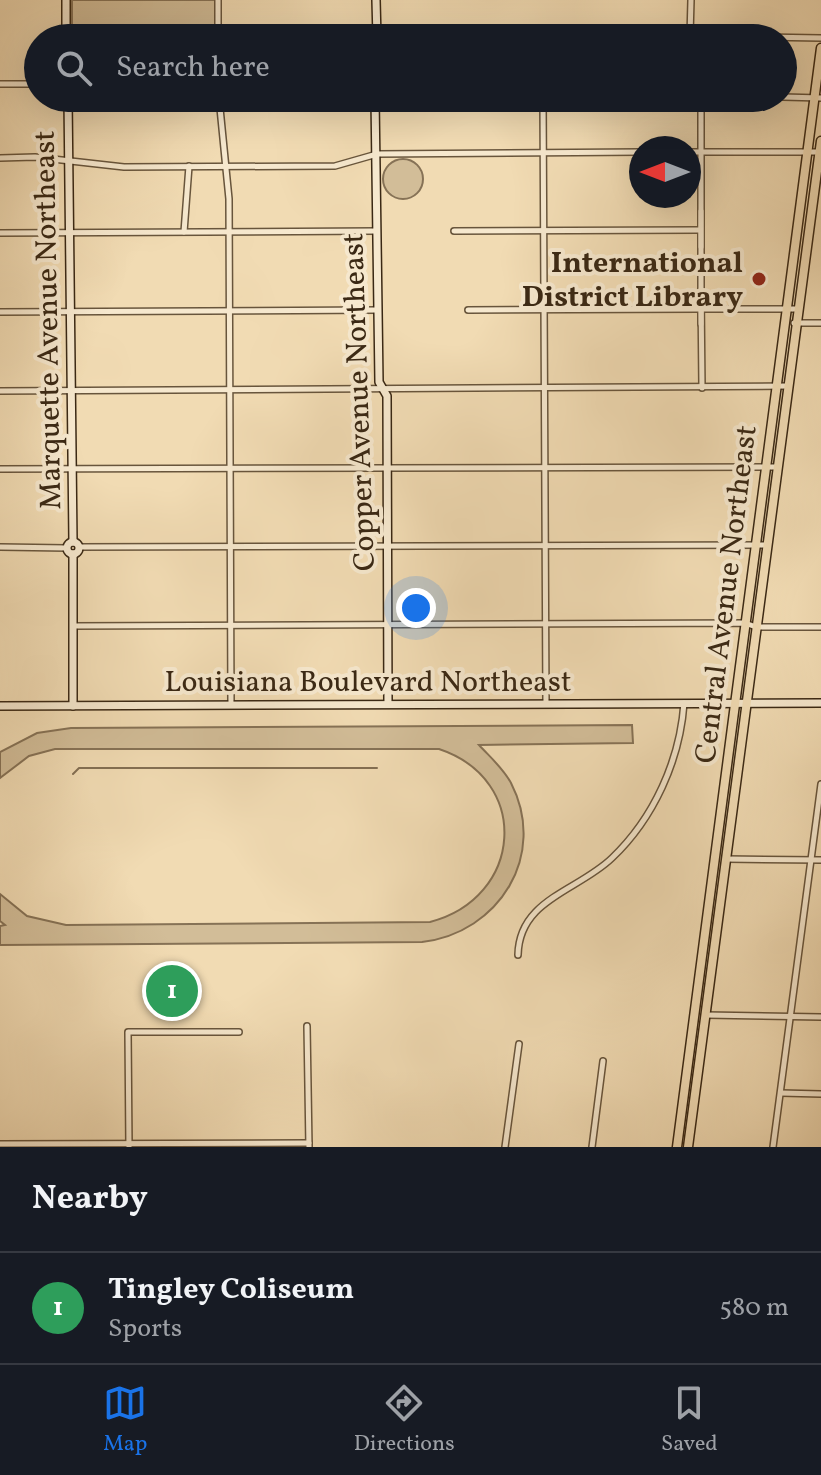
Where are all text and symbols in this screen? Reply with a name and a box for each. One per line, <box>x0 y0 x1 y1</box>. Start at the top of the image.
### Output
search box <box>24 24 797 112</box>
icon: search <box>52 46 96 90</box>
text: Search here <box>116 47 270 89</box>
street label: Marquette Avenue Northeast <box>25 130 73 510</box>
north arrow <box>629 136 701 208</box>
street label: Copper Avenue Northeast <box>333 232 387 572</box>
place label: International District Library <box>522 243 743 319</box>
marker: International District Library <box>750 270 768 288</box>
street label: Central Avenue Northeast <box>685 423 769 766</box>
your location <box>396 588 436 628</box>
street label: Louisiana Boulevard Northeast <box>165 662 571 704</box>
pin: 1 <box>146 961 198 1021</box>
text: Nearby <box>32 1176 148 1223</box>
text: Tingley Coliseum <box>108 1269 354 1311</box>
text: 1 <box>53 1290 63 1326</box>
text: 580 m <box>719 1290 789 1326</box>
text: Sports <box>108 1311 182 1347</box>
tab: Map <box>103 1381 147 1460</box>
tab: Directions <box>354 1381 455 1460</box>
tab: Saved <box>661 1381 718 1460</box>

